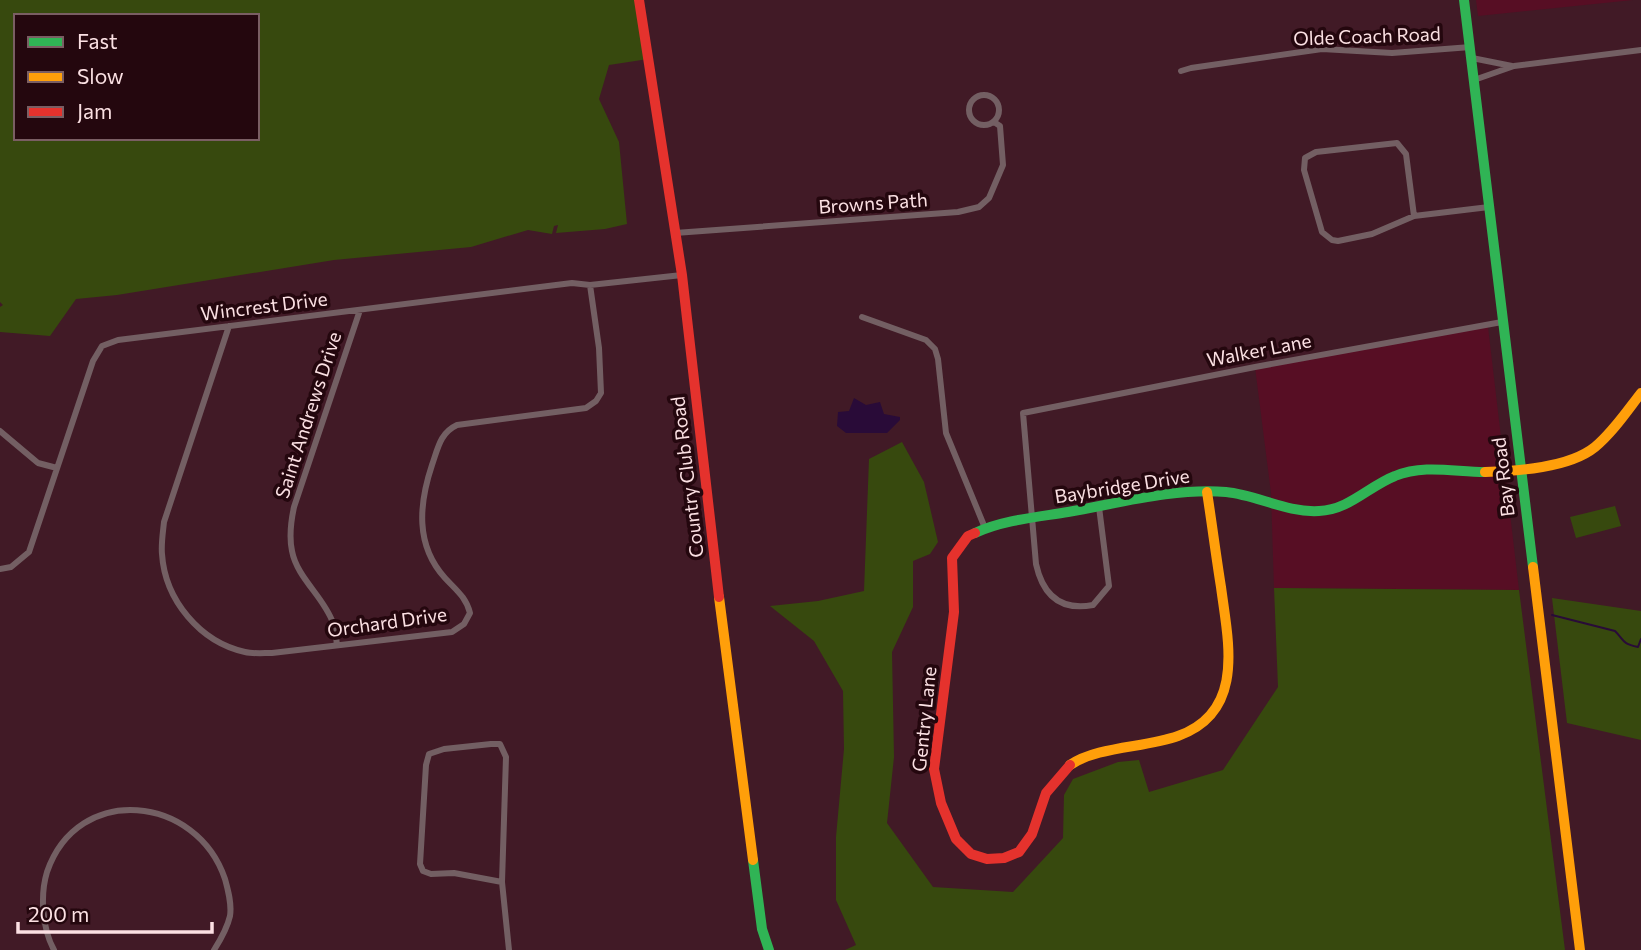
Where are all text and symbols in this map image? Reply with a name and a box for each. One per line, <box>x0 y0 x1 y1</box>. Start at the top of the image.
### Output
legend <box>14 14 259 140</box>
street label: Olde Coach Road <box>1293 21 1441 50</box>
text: Fast <box>77 28 118 53</box>
text: Slow <box>77 63 124 88</box>
text: Jam <box>77 98 112 123</box>
street label: Browns Path <box>818 187 928 218</box>
street label: Wincrest Drive <box>199 286 329 325</box>
street label: Walker Lane <box>1205 328 1313 371</box>
street label: Saint Andrews Drive <box>270 329 345 501</box>
street label: Country Club Road <box>665 395 708 559</box>
street label: Bay Road <box>1486 436 1519 518</box>
street label: Baybridge Drive <box>1053 463 1191 508</box>
street label: Orchard Drive <box>326 602 448 641</box>
street label: Gentry Lane <box>907 665 940 773</box>
scale bar <box>18 890 212 934</box>
text: 200 m <box>28 901 89 926</box>

